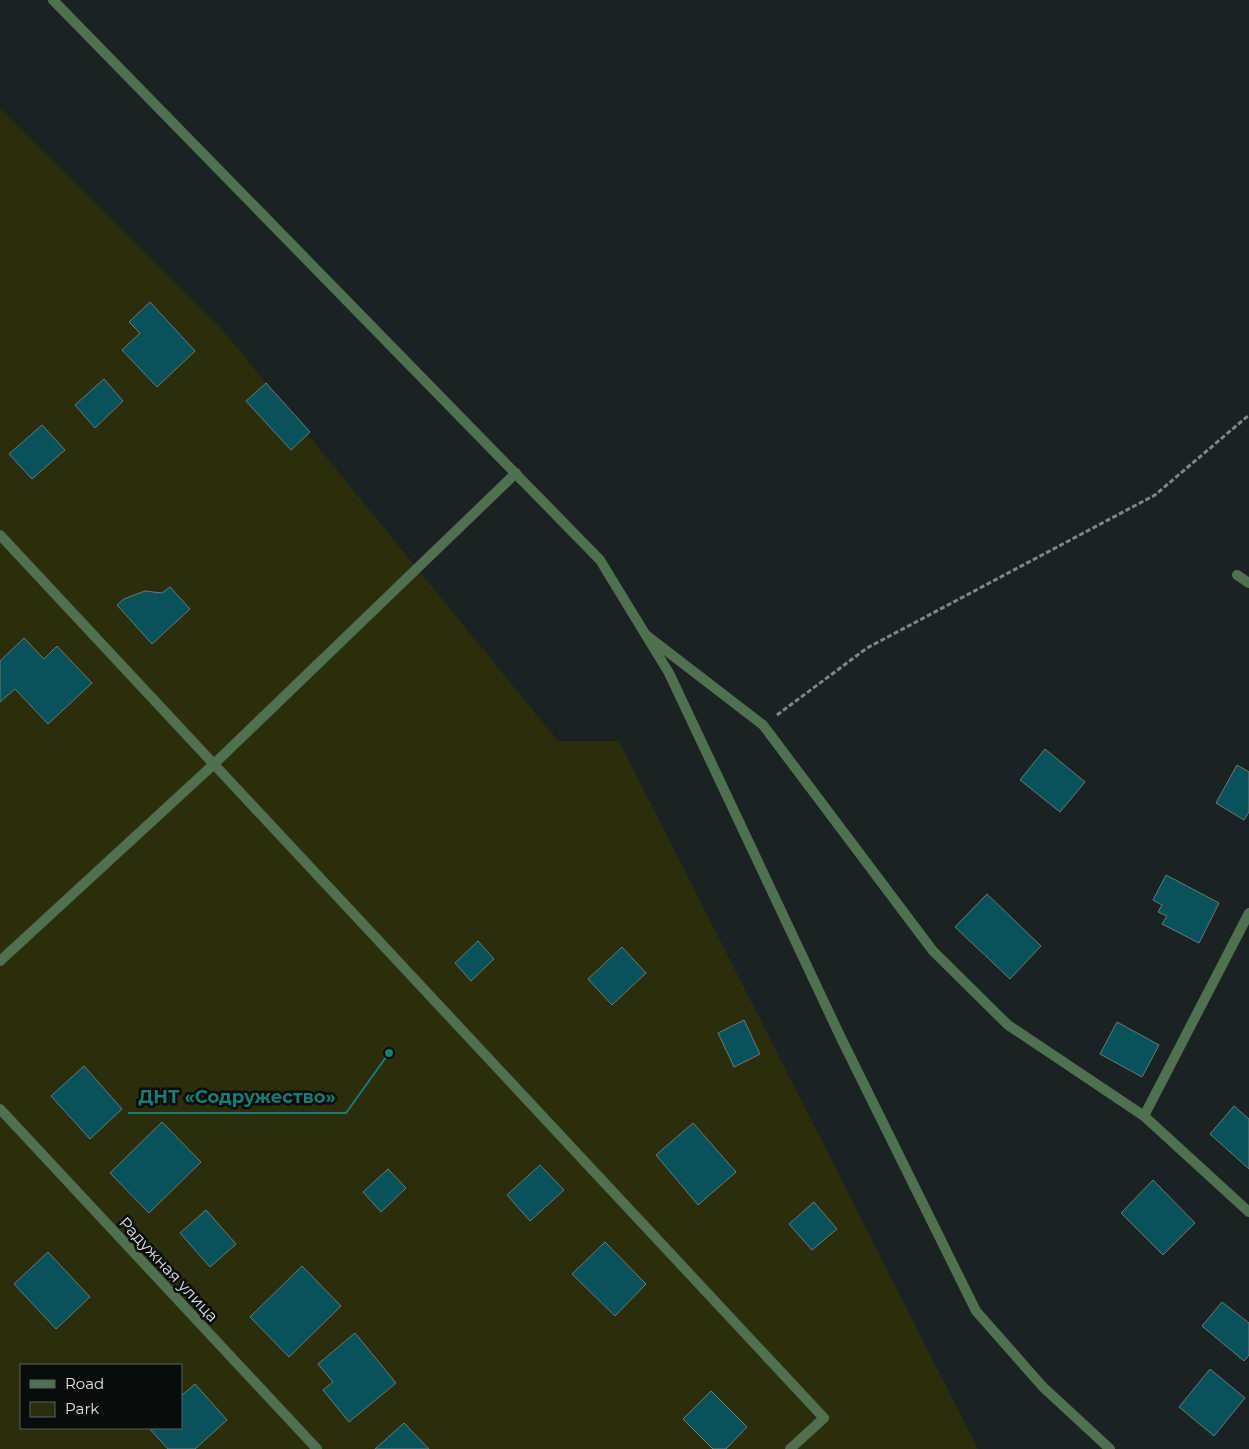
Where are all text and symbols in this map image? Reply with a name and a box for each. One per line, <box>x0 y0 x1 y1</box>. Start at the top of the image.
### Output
callout: ДНТ «Содружество» <box>128 1080 346 1113</box>
text: ДНТ «Содружество» <box>138 1086 336 1108</box>
street label: Радужная улица <box>115 1213 222 1326</box>
legend <box>20 1364 182 1429</box>
text: Road <box>65 1374 104 1393</box>
text: Park <box>65 1399 99 1418</box>

